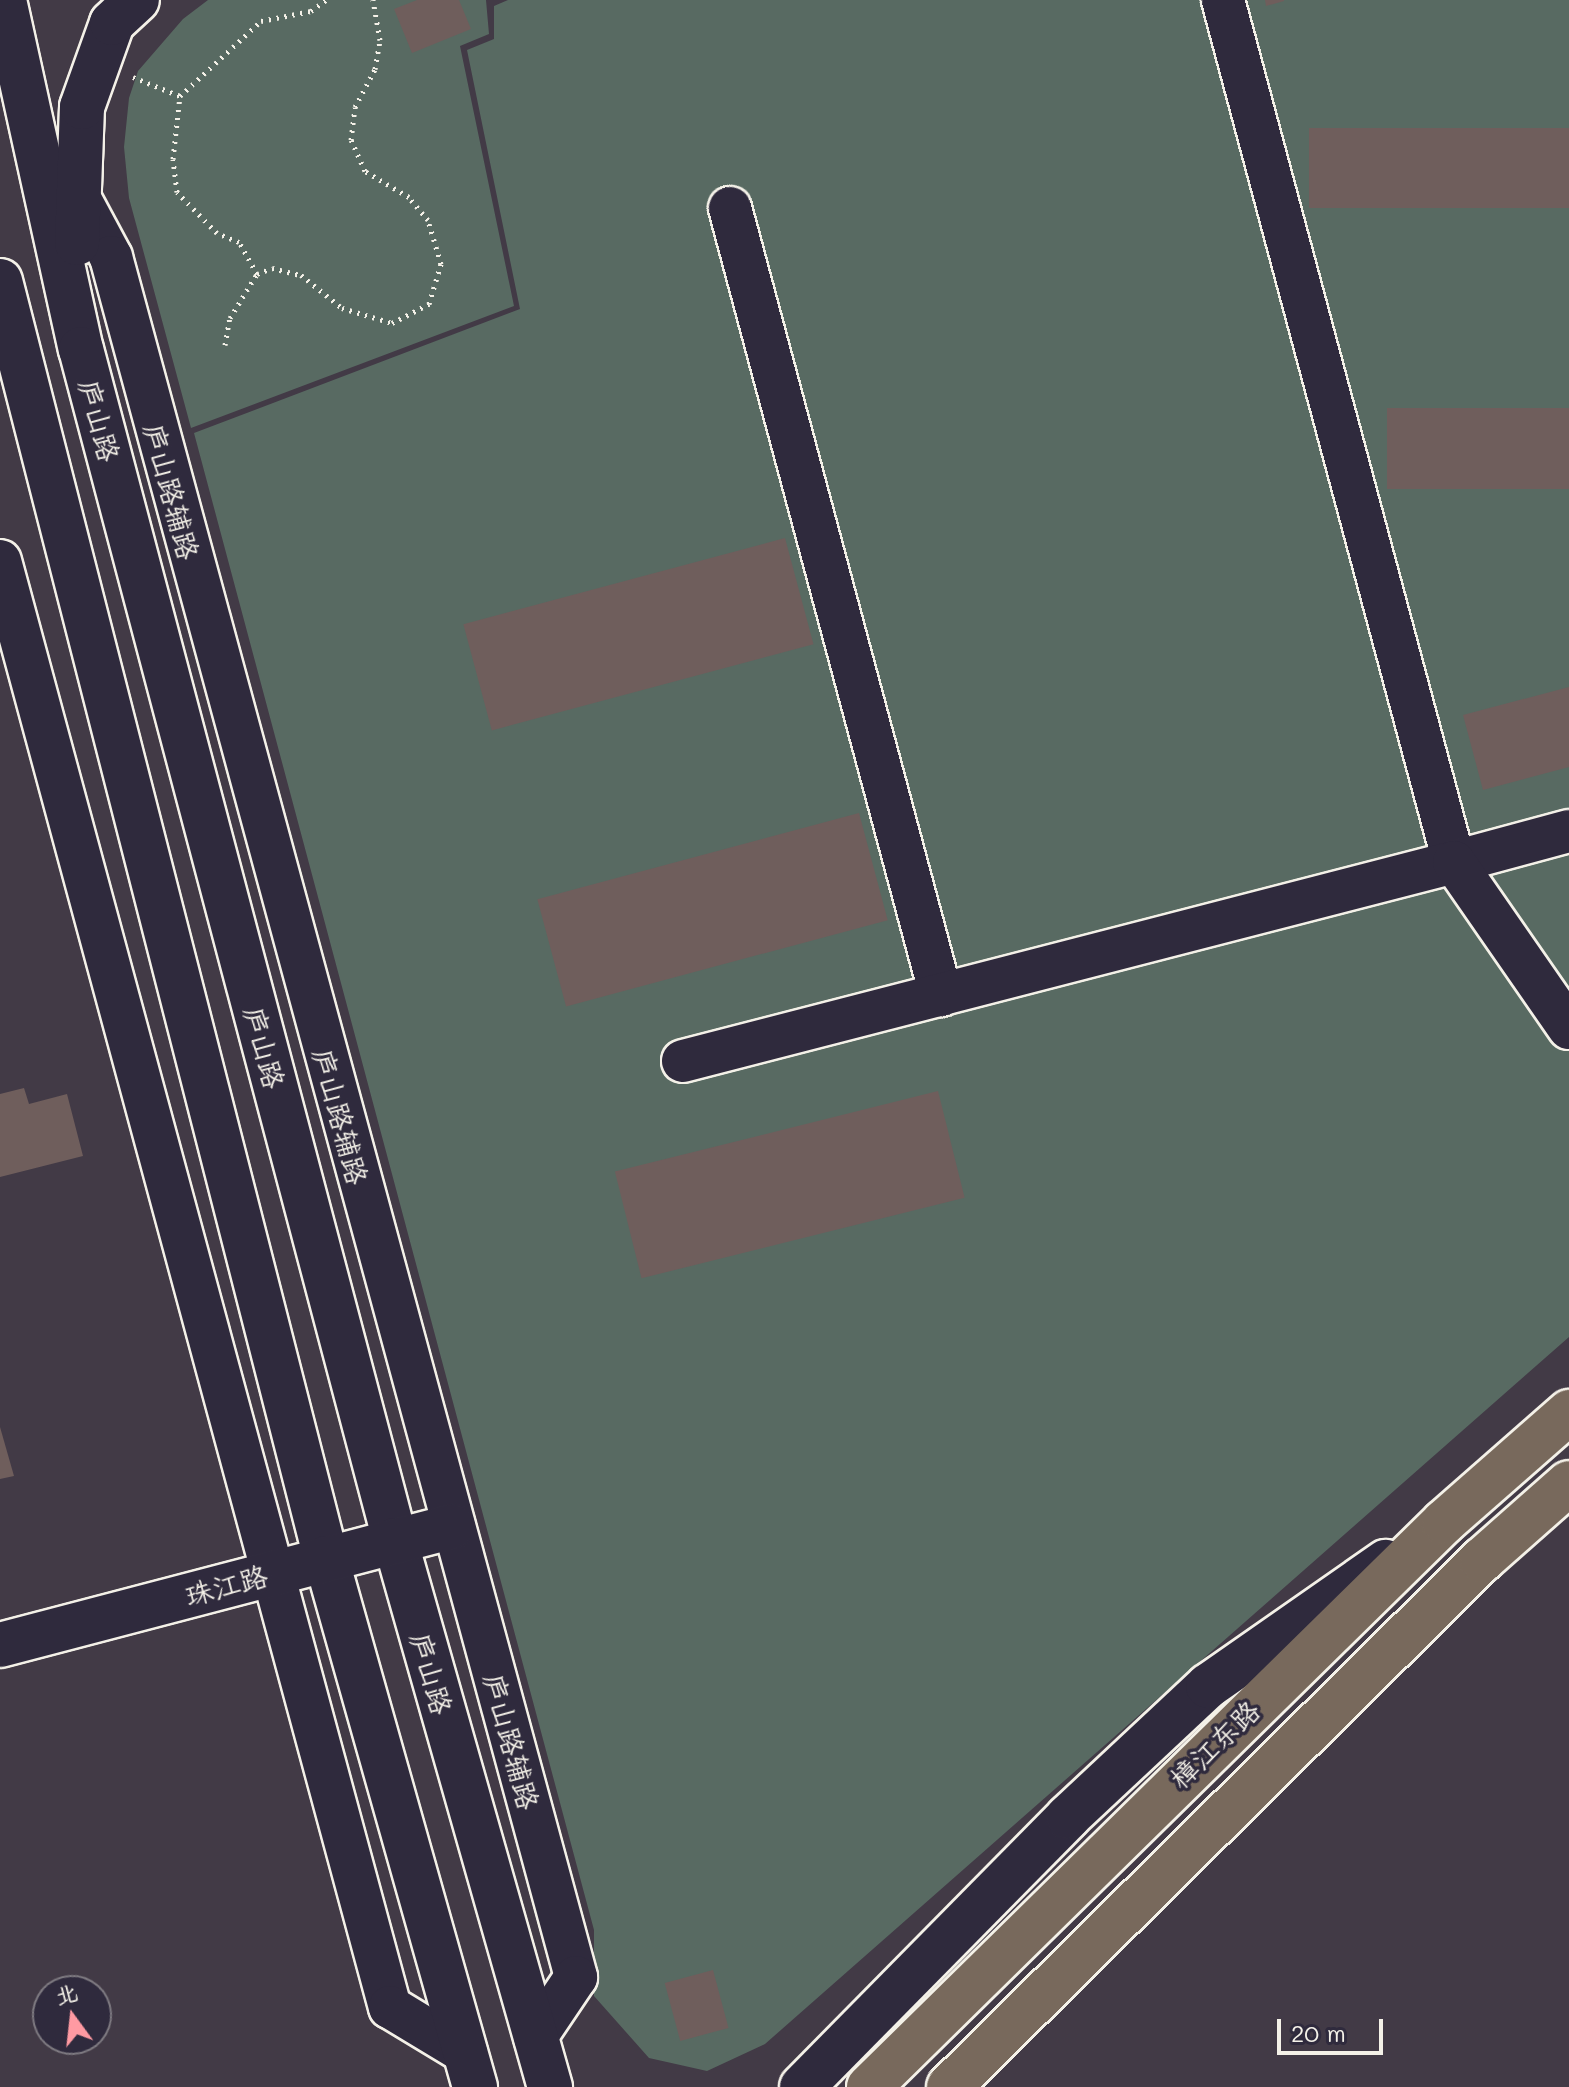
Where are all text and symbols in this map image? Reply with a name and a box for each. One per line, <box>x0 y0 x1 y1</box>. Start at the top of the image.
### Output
street label: 庐山路 <box>73 375 127 465</box>
street label: 庐山路辅路 <box>138 419 206 563</box>
street label: 庐山路 <box>238 1002 292 1092</box>
street label: 庐山路辅路 <box>307 1044 375 1188</box>
street label: 珠江路 <box>181 1558 271 1612</box>
street label: 庐山路 <box>404 1628 460 1718</box>
street label: 庐山路辅路 <box>478 1669 546 1813</box>
street label: 樟江东路 <box>1162 1693 1266 1795</box>
north arrow <box>32 1975 112 2055</box>
text: 北 <box>52 1976 81 2010</box>
scale bar <box>1281 2003 1387 2053</box>
text: 20 m <box>1291 2017 1346 2048</box>

